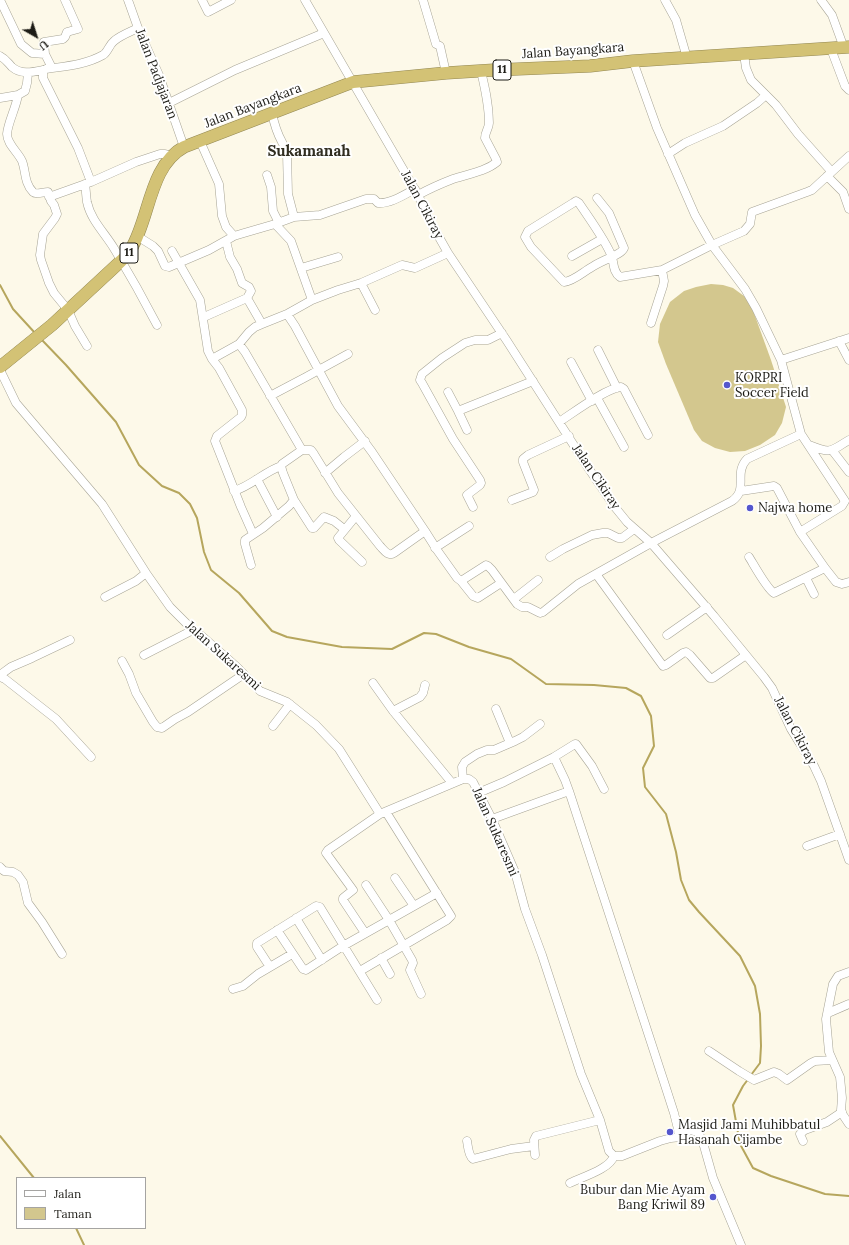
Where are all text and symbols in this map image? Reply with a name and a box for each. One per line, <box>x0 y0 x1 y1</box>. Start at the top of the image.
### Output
north arrow <box>16 16 56 56</box>
street label: Jalan Padjajaran <box>132 27 180 121</box>
text: U <box>36 37 51 53</box>
street label: Jalan Bayangkara <box>521 40 625 62</box>
road number: 11 <box>493 60 511 80</box>
street label: Jalan Bayangkara <box>202 80 304 132</box>
district label: Sukamanah <box>267 143 351 161</box>
street label: Jalan Cikiray <box>397 168 447 242</box>
road number: 11 <box>120 243 138 263</box>
place label: KORPRI Soccer Field <box>735 370 809 401</box>
marker: KORPRI Soccer Field <box>722 380 732 390</box>
street label: Jalan Cikiray <box>568 441 624 513</box>
place label: Najwa home <box>758 500 832 516</box>
marker: Najwa home <box>745 503 755 513</box>
street label: Jalan Sukaresmi <box>182 618 264 694</box>
street label: Jalan Cikiray <box>770 694 820 768</box>
street label: Jalan Sukaresmi <box>468 785 522 879</box>
place label: Masjid Jami Muhibbatul Hasanah Cijambe <box>678 1117 820 1148</box>
marker: Masjid Jami Muhibbatul Hasanah Cijambe <box>665 1127 675 1137</box>
legend <box>16 1177 146 1229</box>
place label: Bubur dan Mie Ayam Bang Kriwil 89 <box>580 1182 705 1213</box>
text: Jalan <box>54 1186 81 1201</box>
marker: Bubur dan Mie Ayam Bang Kriwil 89 <box>708 1192 718 1202</box>
text: Taman <box>54 1206 92 1221</box>

